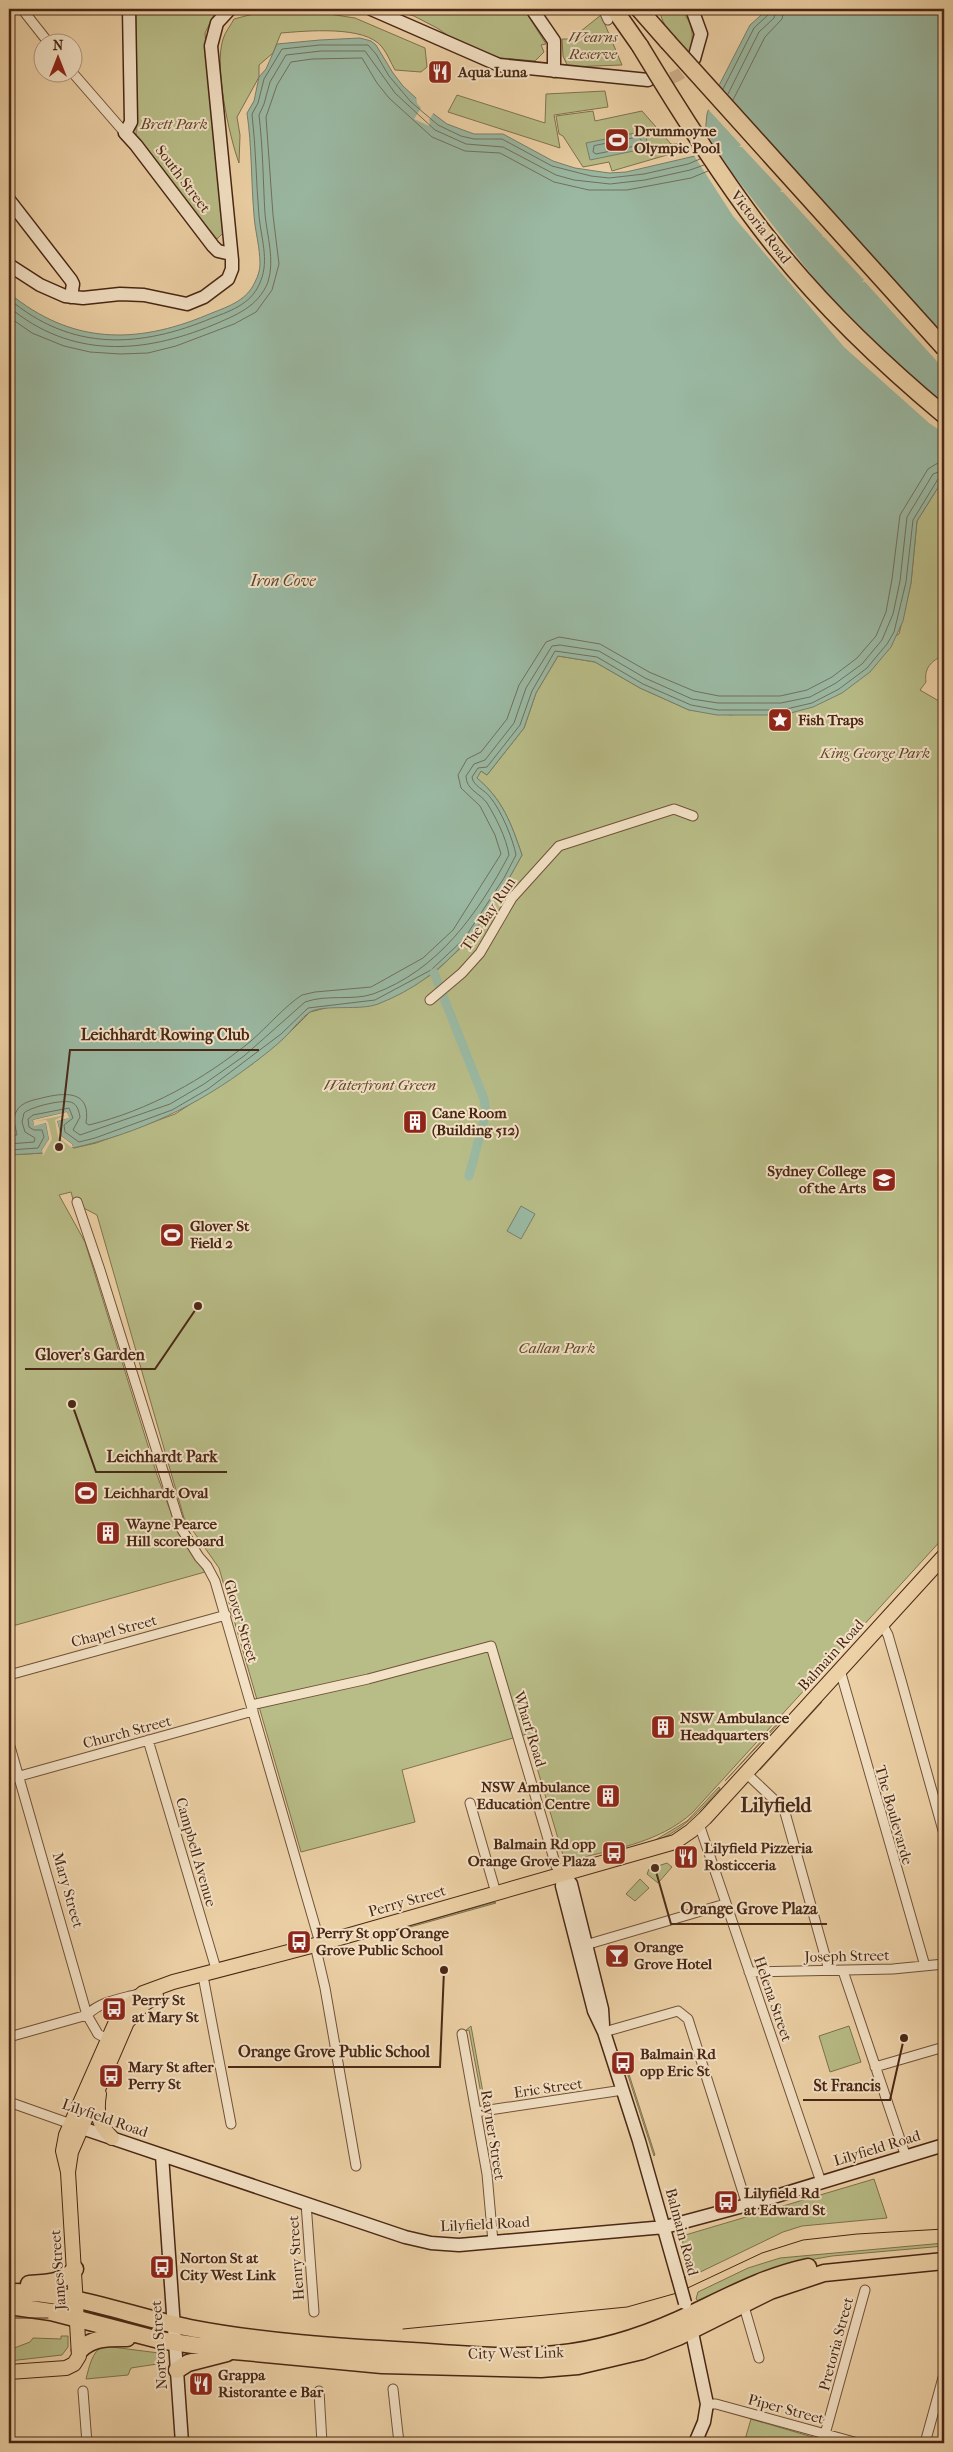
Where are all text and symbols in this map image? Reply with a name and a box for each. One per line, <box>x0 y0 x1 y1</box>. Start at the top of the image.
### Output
park label: Wearns Reserve <box>568 28 618 63</box>
north arrow <box>32 32 82 82</box>
text: N <box>53 37 64 54</box>
restaurant icon: Aqua Luna <box>427 59 453 85</box>
place label: Aqua Luna <box>457 63 528 81</box>
park label: Brett Park <box>139 115 208 133</box>
place label: Drummoyne Olympic Pool <box>634 122 721 157</box>
sports icon: Drummoyne Olympic Pool <box>604 127 630 153</box>
street label: South Street <box>152 142 215 217</box>
street label: Victoria Road <box>726 186 796 268</box>
water label: Iron Cove <box>249 571 316 590</box>
place icon: Fish Traps <box>767 707 793 733</box>
place label: Fish Traps <box>797 711 864 729</box>
park label: King George Park <box>819 744 930 762</box>
street label: The Bay Run <box>457 874 519 954</box>
callout: Leichhardt Rowing Club <box>70 1019 259 1050</box>
text: Leichhardt Rowing Club <box>81 1025 250 1045</box>
park label: Waterfront Green <box>324 1076 436 1094</box>
place label: Cane Room (Building 512) <box>432 1104 519 1139</box>
building icon: Cane Room (Building 512) <box>402 1109 428 1135</box>
place label: Sydney College of the Arts <box>767 1162 867 1197</box>
school or university icon: Sydney College of the Arts <box>871 1167 897 1193</box>
place label: Glover St Field 2 <box>189 1217 250 1252</box>
sports icon: Glover St Field 2 <box>159 1222 185 1248</box>
callout: Glover's Garden <box>25 1338 155 1369</box>
park label: Callan Park <box>519 1339 596 1357</box>
text: Glover's Garden <box>35 1345 146 1364</box>
callout: Leichhardt Park <box>96 1441 227 1472</box>
text: Leichhardt Park <box>107 1447 218 1466</box>
sports icon: Leichhardt Oval <box>73 1480 99 1506</box>
place label: Leichhardt Oval <box>104 1484 209 1502</box>
place label: Wayne Pearce Hill scoreboard <box>125 1515 225 1550</box>
building icon: Wayne Pearce Hill scoreboard <box>95 1520 121 1546</box>
street label: Glover Street <box>220 1577 262 1665</box>
street label: Chapel Street <box>69 1611 159 1651</box>
street label: Balmain Road <box>794 1615 868 1694</box>
street label: Wharf Road <box>510 1688 550 1770</box>
place label: NSW Ambulance Headquarters <box>680 1709 790 1744</box>
street label: Church Street <box>81 1711 174 1752</box>
building icon: NSW Ambulance Headquarters <box>650 1714 676 1740</box>
street label: The Boulevarde <box>871 1763 917 1867</box>
place label: NSW Ambulance Education Centre <box>476 1778 591 1813</box>
building icon: NSW Ambulance Education Centre <box>595 1783 621 1809</box>
district label: Lilyfield <box>741 1794 813 1817</box>
street label: Campbell Avenue <box>172 1795 220 1909</box>
place label: Balmain Rd opp Orange Grove Plaza <box>468 1835 597 1870</box>
place label: Lilyfield Pizzeria Rosticceria <box>704 1839 813 1874</box>
bus stop icon: Balmain Rd opp Orange Grove Plaza <box>601 1840 627 1866</box>
restaurant icon: Lilyfield Pizzeria Rosticceria <box>673 1844 699 1870</box>
street label: Mary Street <box>49 1850 88 1931</box>
street label: Perry Street <box>366 1881 448 1921</box>
callout: Orange Grove Plaza <box>671 1893 827 1924</box>
text: Orange Grove Plaza <box>681 1899 818 1919</box>
place label: Perry St opp Orange Grove Public School <box>316 1924 449 1959</box>
bus stop icon: Perry St opp Orange Grove Public School <box>286 1929 312 1955</box>
place label: Orange Grove Hotel <box>634 1938 713 1973</box>
bar icon: Orange Grove Hotel <box>604 1943 630 1969</box>
street label: Joseph Street <box>803 1946 890 1966</box>
street label: Helena Street <box>750 1954 796 2045</box>
place label: Perry St at Mary St <box>132 1991 199 2026</box>
bus stop icon: Perry St at Mary St <box>101 1996 127 2022</box>
callout: Orange Grove Public School <box>228 2036 440 2067</box>
text: Orange Grove Public School <box>238 2042 431 2062</box>
place label: Balmain Rd opp Eric St <box>640 2045 716 2080</box>
bus stop icon: Balmain Rd opp Eric St <box>610 2050 636 2076</box>
place label: Mary St after Perry St <box>127 2058 214 2093</box>
bus stop icon: Mary St after Perry St <box>98 2063 124 2089</box>
callout: St Francis <box>803 2069 890 2100</box>
street label: Eric Street <box>512 2074 584 2102</box>
text: St Francis <box>813 2076 881 2095</box>
street label: Rayner Street <box>477 2089 509 2182</box>
street label: Lilyfield Road <box>60 2095 151 2141</box>
street label: Lilyfield Road <box>831 2126 923 2170</box>
place label: Lilyfield Rd at Edward St <box>744 2184 826 2219</box>
street label: Balmain Road <box>662 2186 703 2279</box>
bus stop icon: Lilyfield Rd at Edward St <box>713 2189 739 2215</box>
street label: Lilyfield Road <box>440 2213 531 2235</box>
street label: Henry Street <box>284 2214 308 2301</box>
street label: James Street <box>46 2229 70 2312</box>
place label: Norton St at City West Link <box>180 2249 277 2284</box>
bus stop icon: Norton St at City West Link <box>149 2254 175 2280</box>
street label: Pretoria Street <box>815 2295 857 2393</box>
street label: Norton Street <box>147 2299 171 2390</box>
street label: City West Link <box>468 2343 564 2363</box>
place label: Grappa Ristorante e Bar <box>218 2366 324 2401</box>
restaurant icon: Grappa Ristorante e Bar <box>188 2371 214 2397</box>
street label: Piper Street <box>746 2390 827 2428</box>

